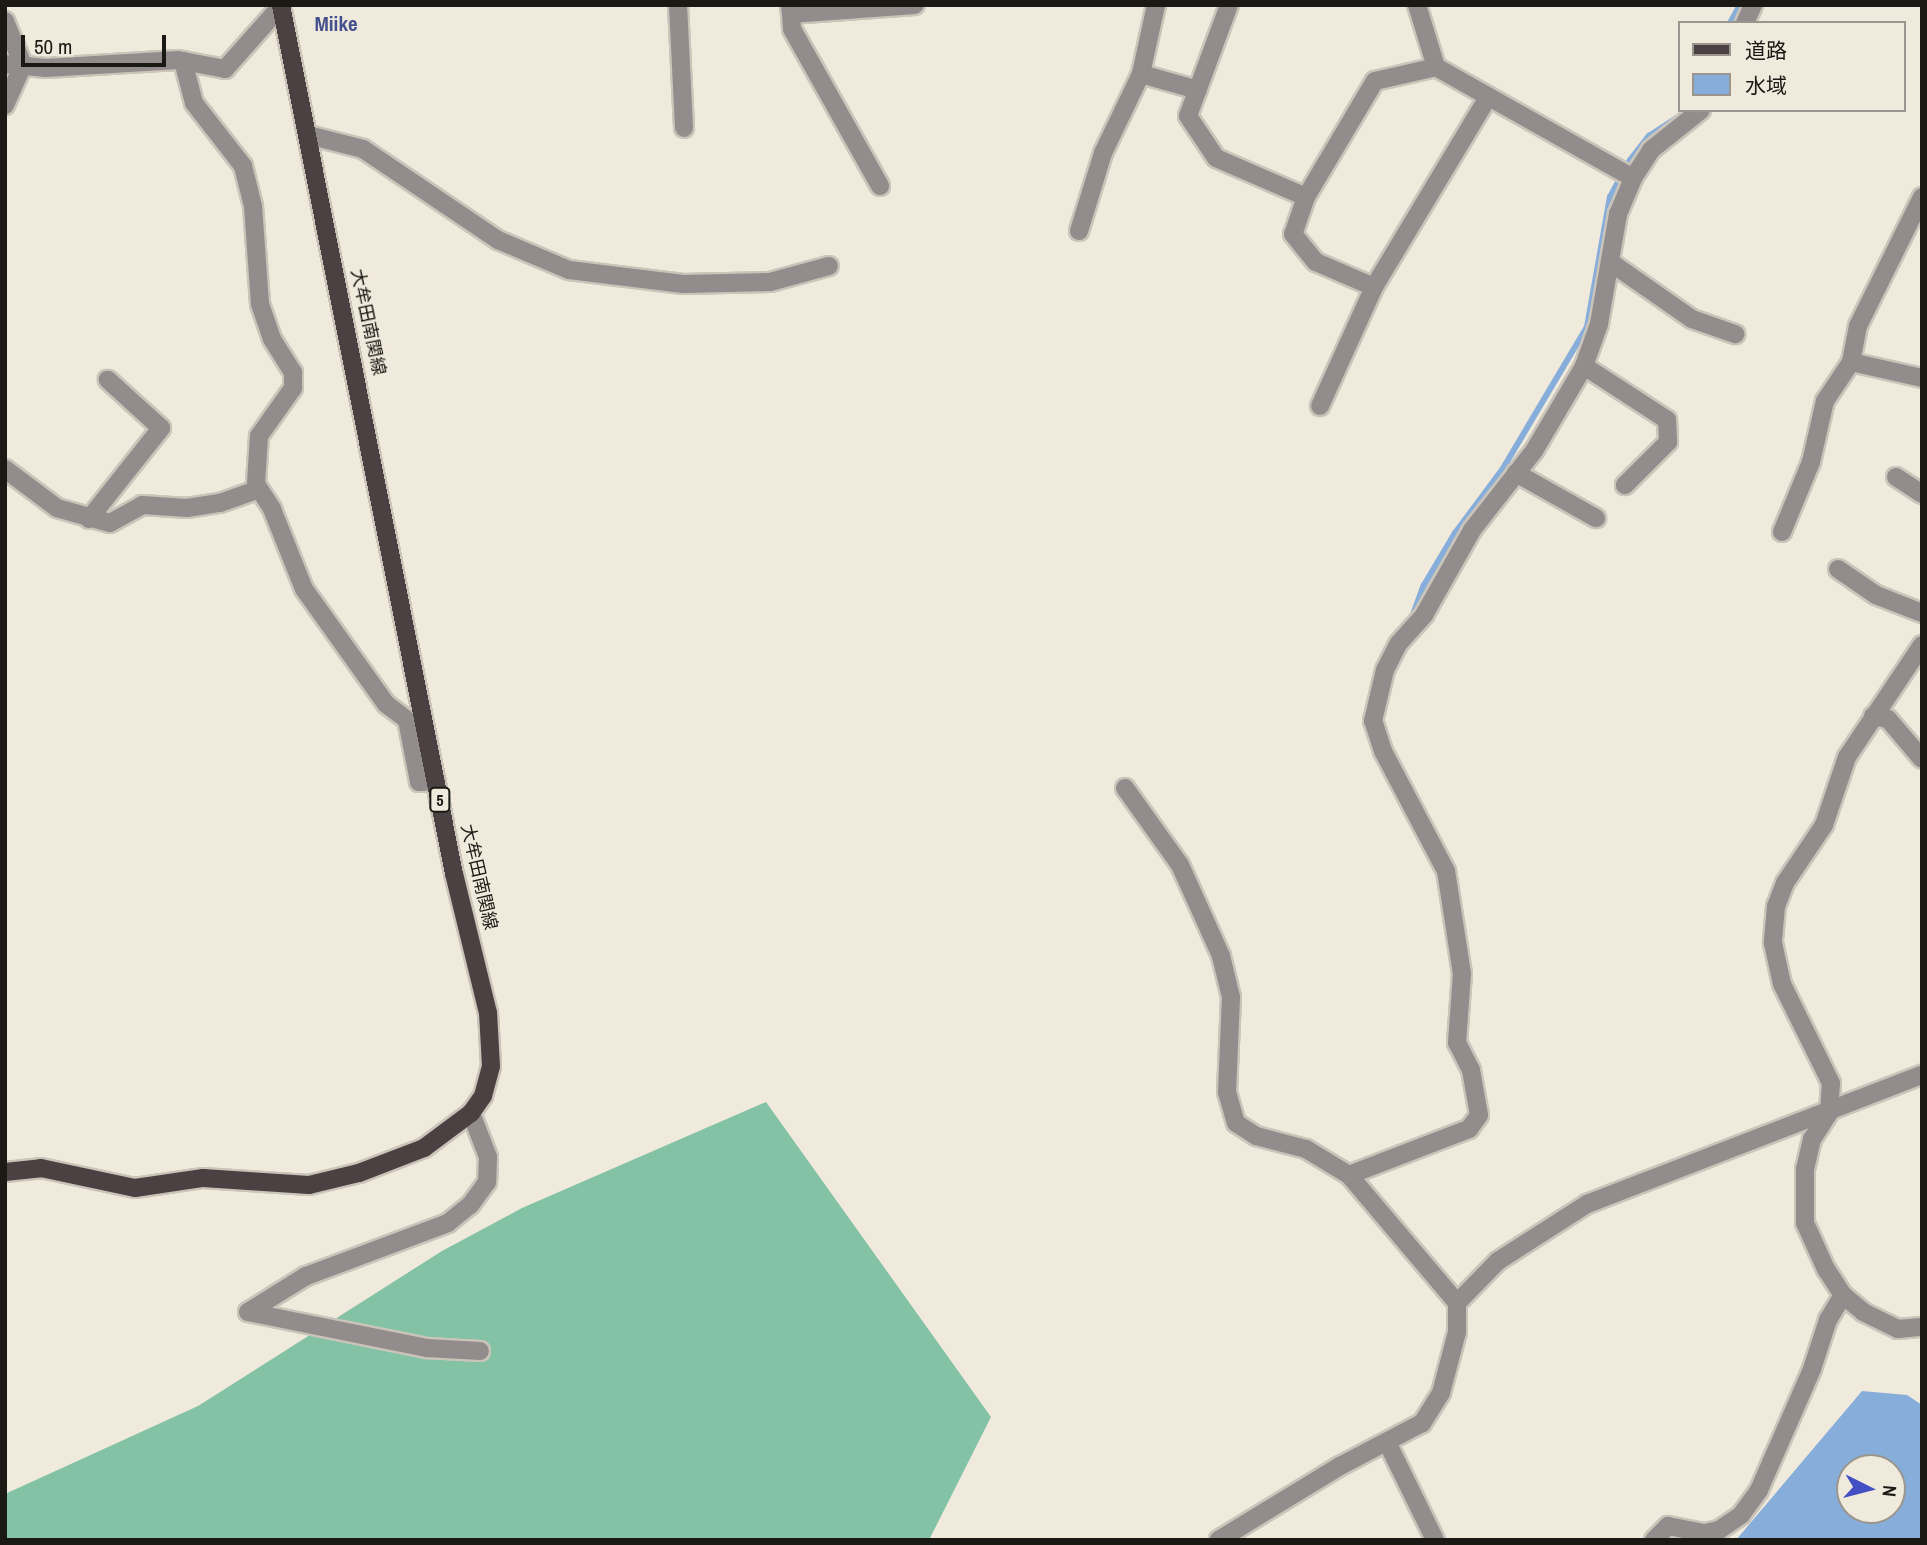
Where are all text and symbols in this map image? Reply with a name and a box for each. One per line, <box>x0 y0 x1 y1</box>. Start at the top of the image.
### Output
district label: Miike <box>314 11 358 37</box>
scale bar <box>24 21 170 65</box>
legend <box>1678 21 1906 112</box>
text: 50 m <box>34 32 72 61</box>
text: 道路 <box>1745 36 1787 65</box>
text: 水域 <box>1745 71 1787 100</box>
street label: 大牟田南関線 <box>346 267 390 377</box>
road number: 5 <box>428 788 452 813</box>
street label: 大牟田南関線 <box>456 822 502 932</box>
north arrow <box>1836 1454 1906 1524</box>
text: N <box>1876 1484 1903 1498</box>

